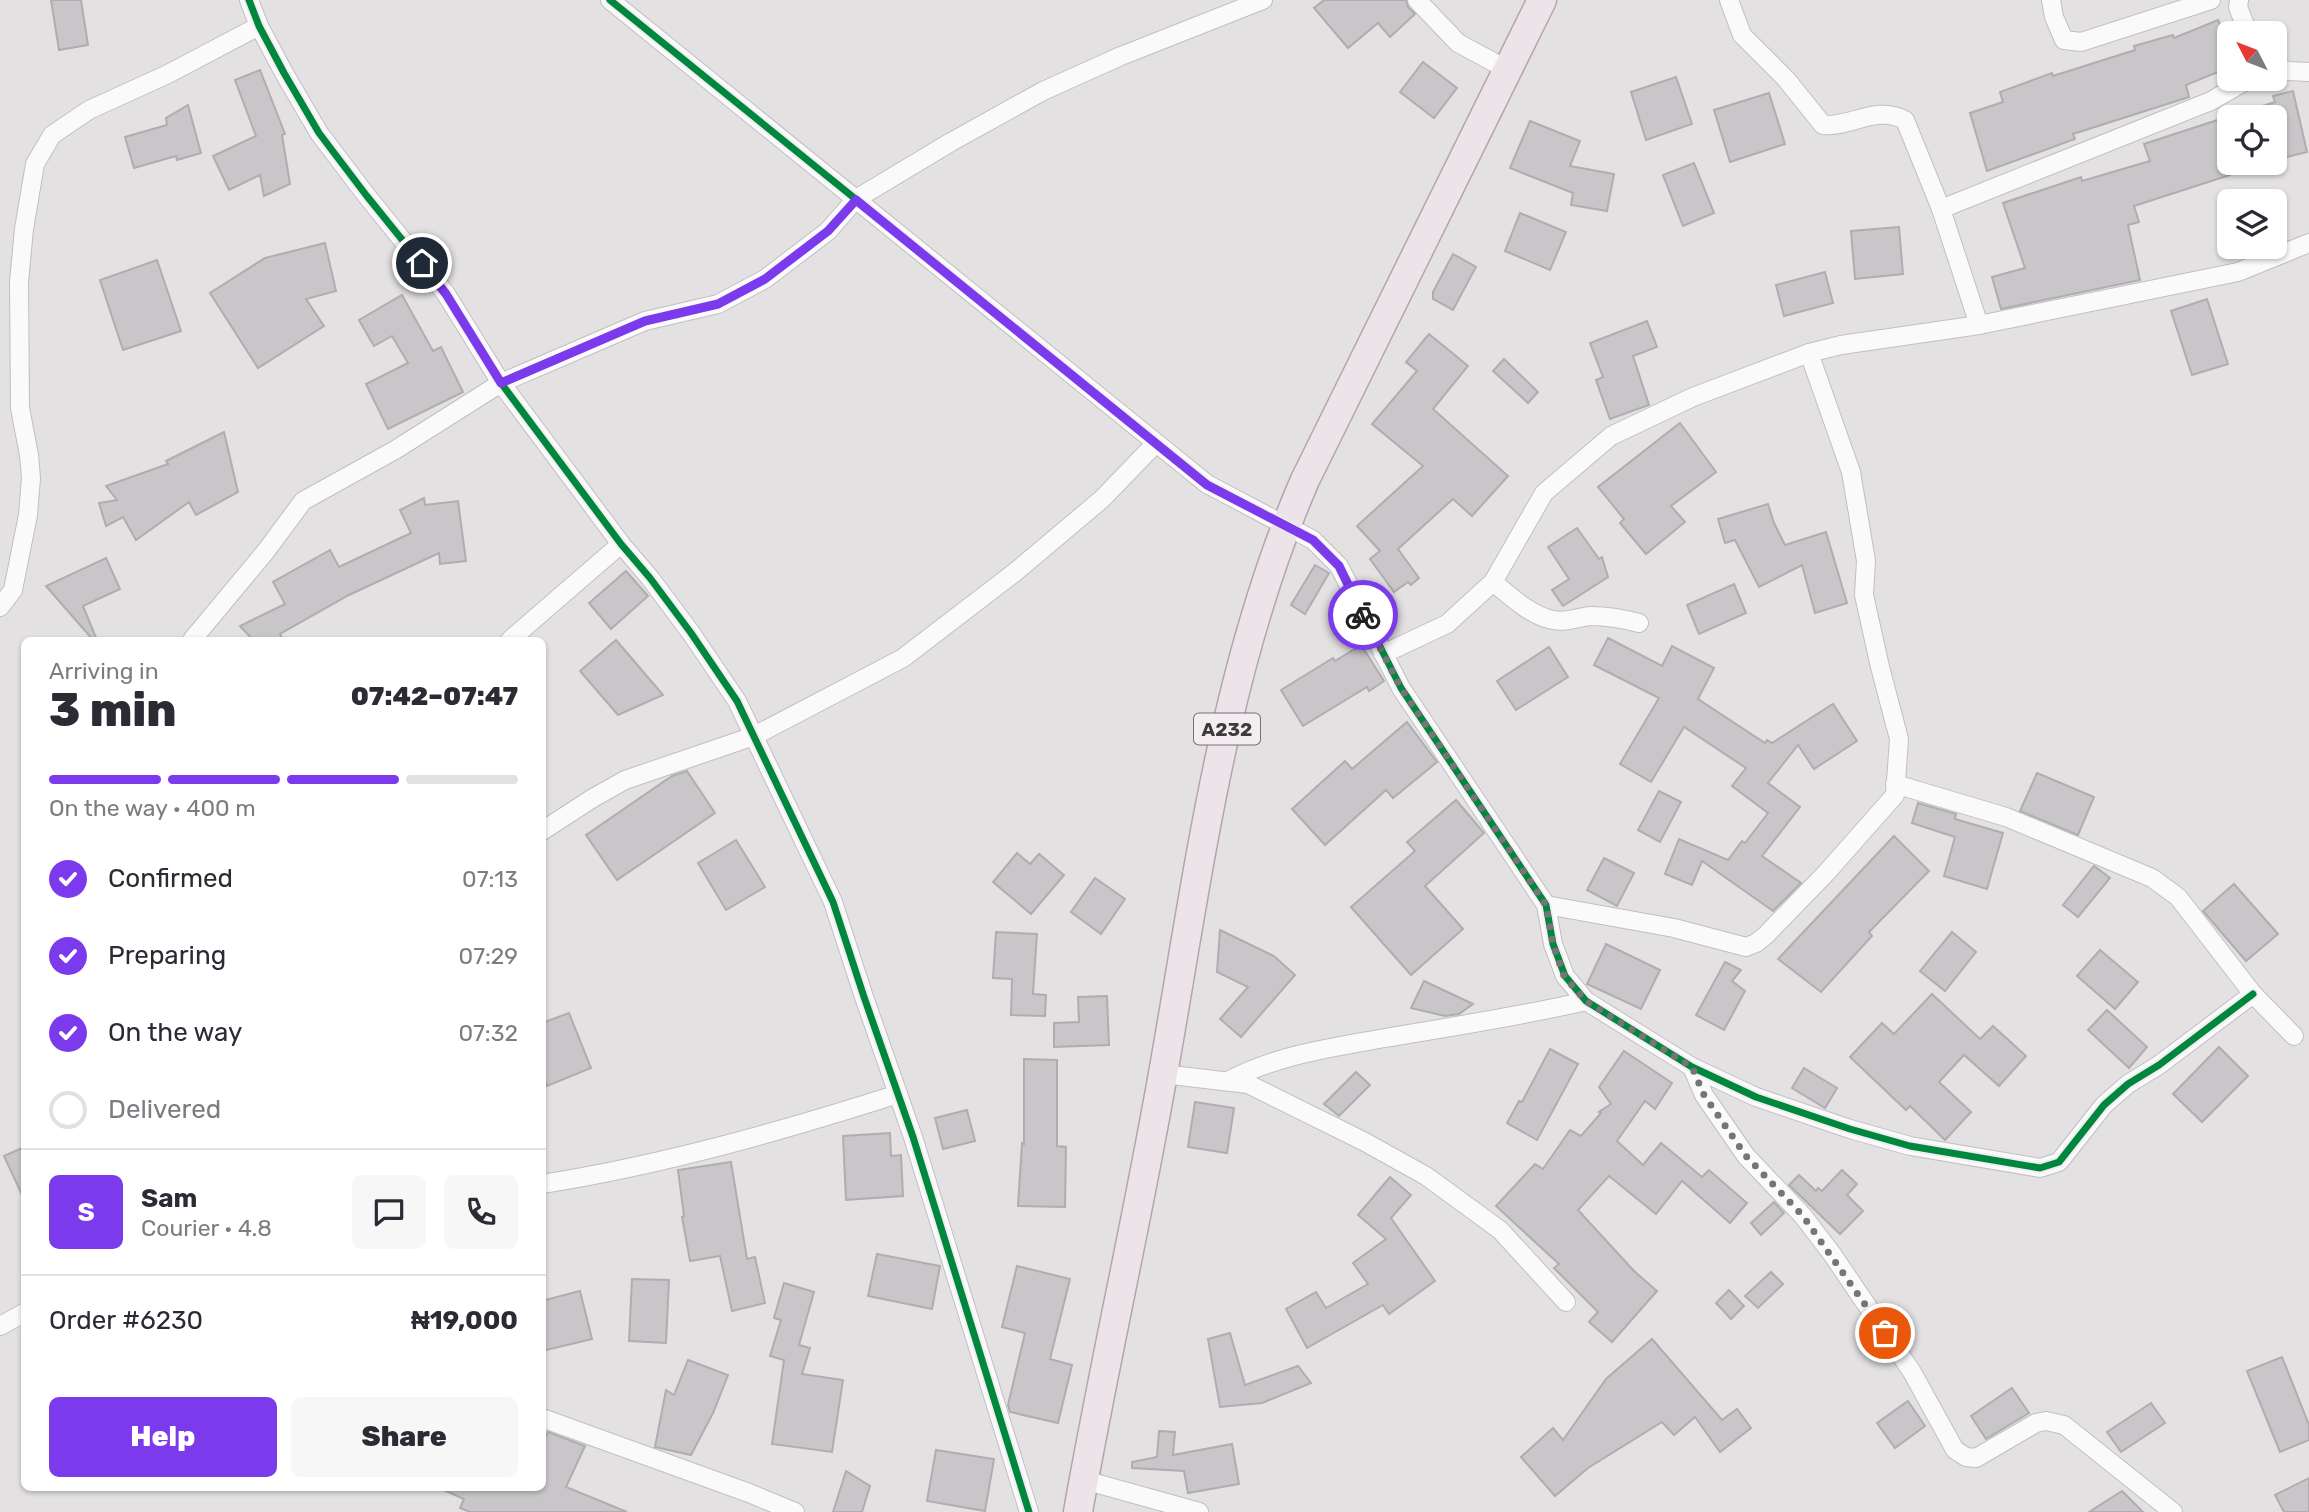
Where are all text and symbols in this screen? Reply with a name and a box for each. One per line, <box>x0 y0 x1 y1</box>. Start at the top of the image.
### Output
north arrow <box>2217 21 2287 91</box>
map controls <box>2217 21 2287 259</box>
button: locate <box>2217 105 2287 175</box>
button: layers <box>2217 189 2287 259</box>
pin <box>392 233 452 293</box>
icon: home <box>403 244 441 282</box>
courier <box>1328 580 1398 650</box>
icon: bike <box>1344 596 1382 634</box>
text: Arriving in <box>49 657 159 685</box>
text: 07:42–07:47 <box>351 681 518 712</box>
text: 3 min <box>49 683 177 738</box>
road number: A232 <box>1194 714 1260 744</box>
text: On the way · 400 m <box>49 794 256 822</box>
icon: check <box>49 860 87 898</box>
text: Confirmed <box>108 863 233 894</box>
text: 07:13 <box>462 865 518 893</box>
icon: check <box>49 937 87 975</box>
text: Preparing <box>108 940 226 971</box>
text: 07:29 <box>459 942 518 970</box>
icon: check <box>49 1014 87 1052</box>
text: On the way <box>108 1017 242 1048</box>
text: 07:32 <box>458 1019 518 1047</box>
text: Delivered <box>108 1094 221 1125</box>
button: chat <box>352 1175 426 1249</box>
button: phone <box>444 1175 518 1249</box>
text: Sam <box>141 1183 197 1214</box>
text: S <box>77 1197 95 1228</box>
text: Courier · 4.8 <box>141 1214 272 1242</box>
pin <box>1855 1303 1915 1363</box>
text: Order #6230 <box>49 1305 203 1336</box>
text: ₦19,000 <box>411 1305 518 1336</box>
icon: bag <box>1866 1314 1904 1352</box>
button: Help <box>49 1397 277 1477</box>
button: Share <box>291 1397 518 1477</box>

